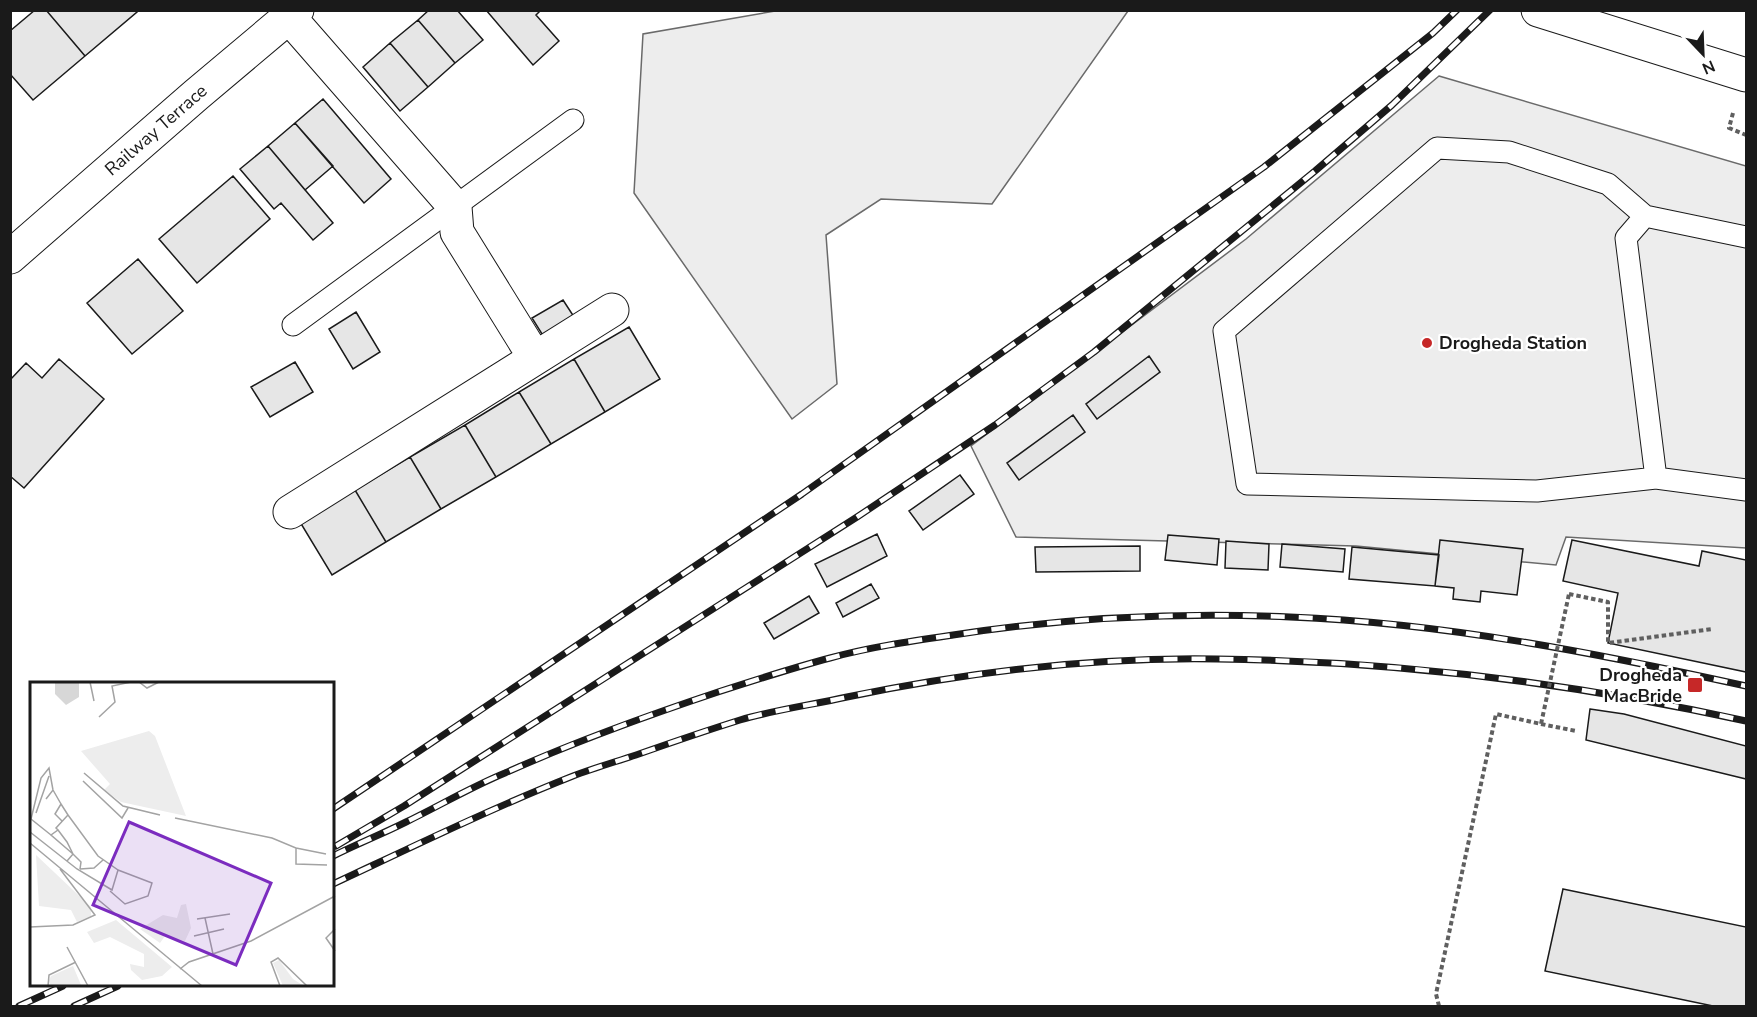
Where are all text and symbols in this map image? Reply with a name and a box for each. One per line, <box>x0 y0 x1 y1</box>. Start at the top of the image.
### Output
north arrow <box>1673 24 1733 84</box>
text: N <box>1699 54 1718 79</box>
street label: Railway Terrace <box>100 79 212 181</box>
place label: Drogheda Station <box>1439 331 1587 355</box>
marker: Drogheda Station <box>1420 336 1434 350</box>
place label: Drogheda MacBride <box>1599 663 1682 708</box>
marker: Drogheda MacBride <box>1686 676 1704 694</box>
inset map <box>30 682 334 987</box>

